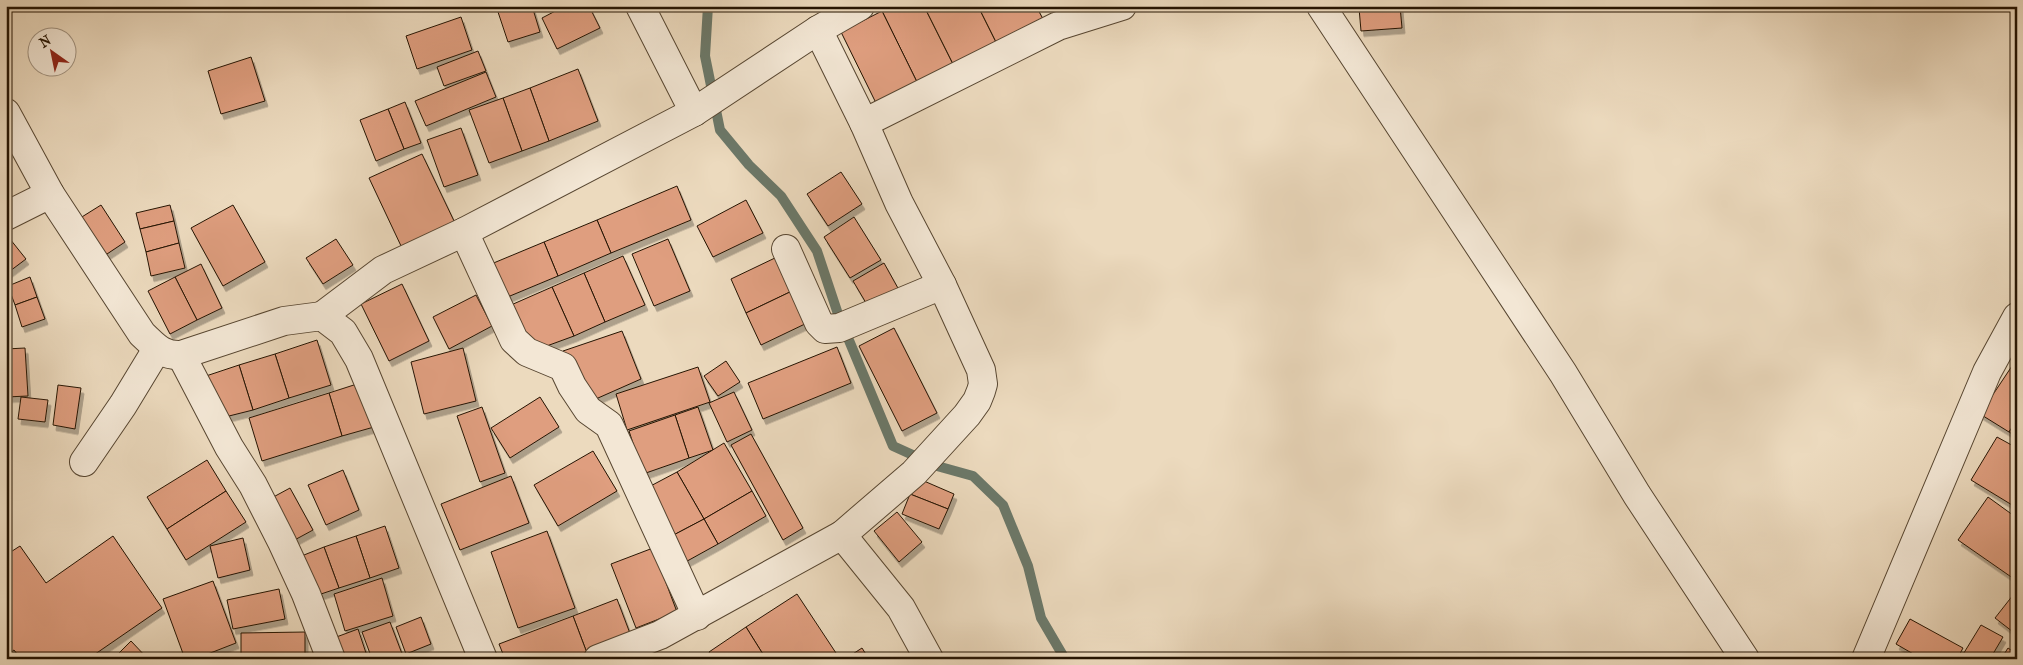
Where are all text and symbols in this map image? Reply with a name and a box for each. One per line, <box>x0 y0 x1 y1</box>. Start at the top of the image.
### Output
north arrow <box>28 28 78 78</box>
text: N <box>36 31 55 52</box>

